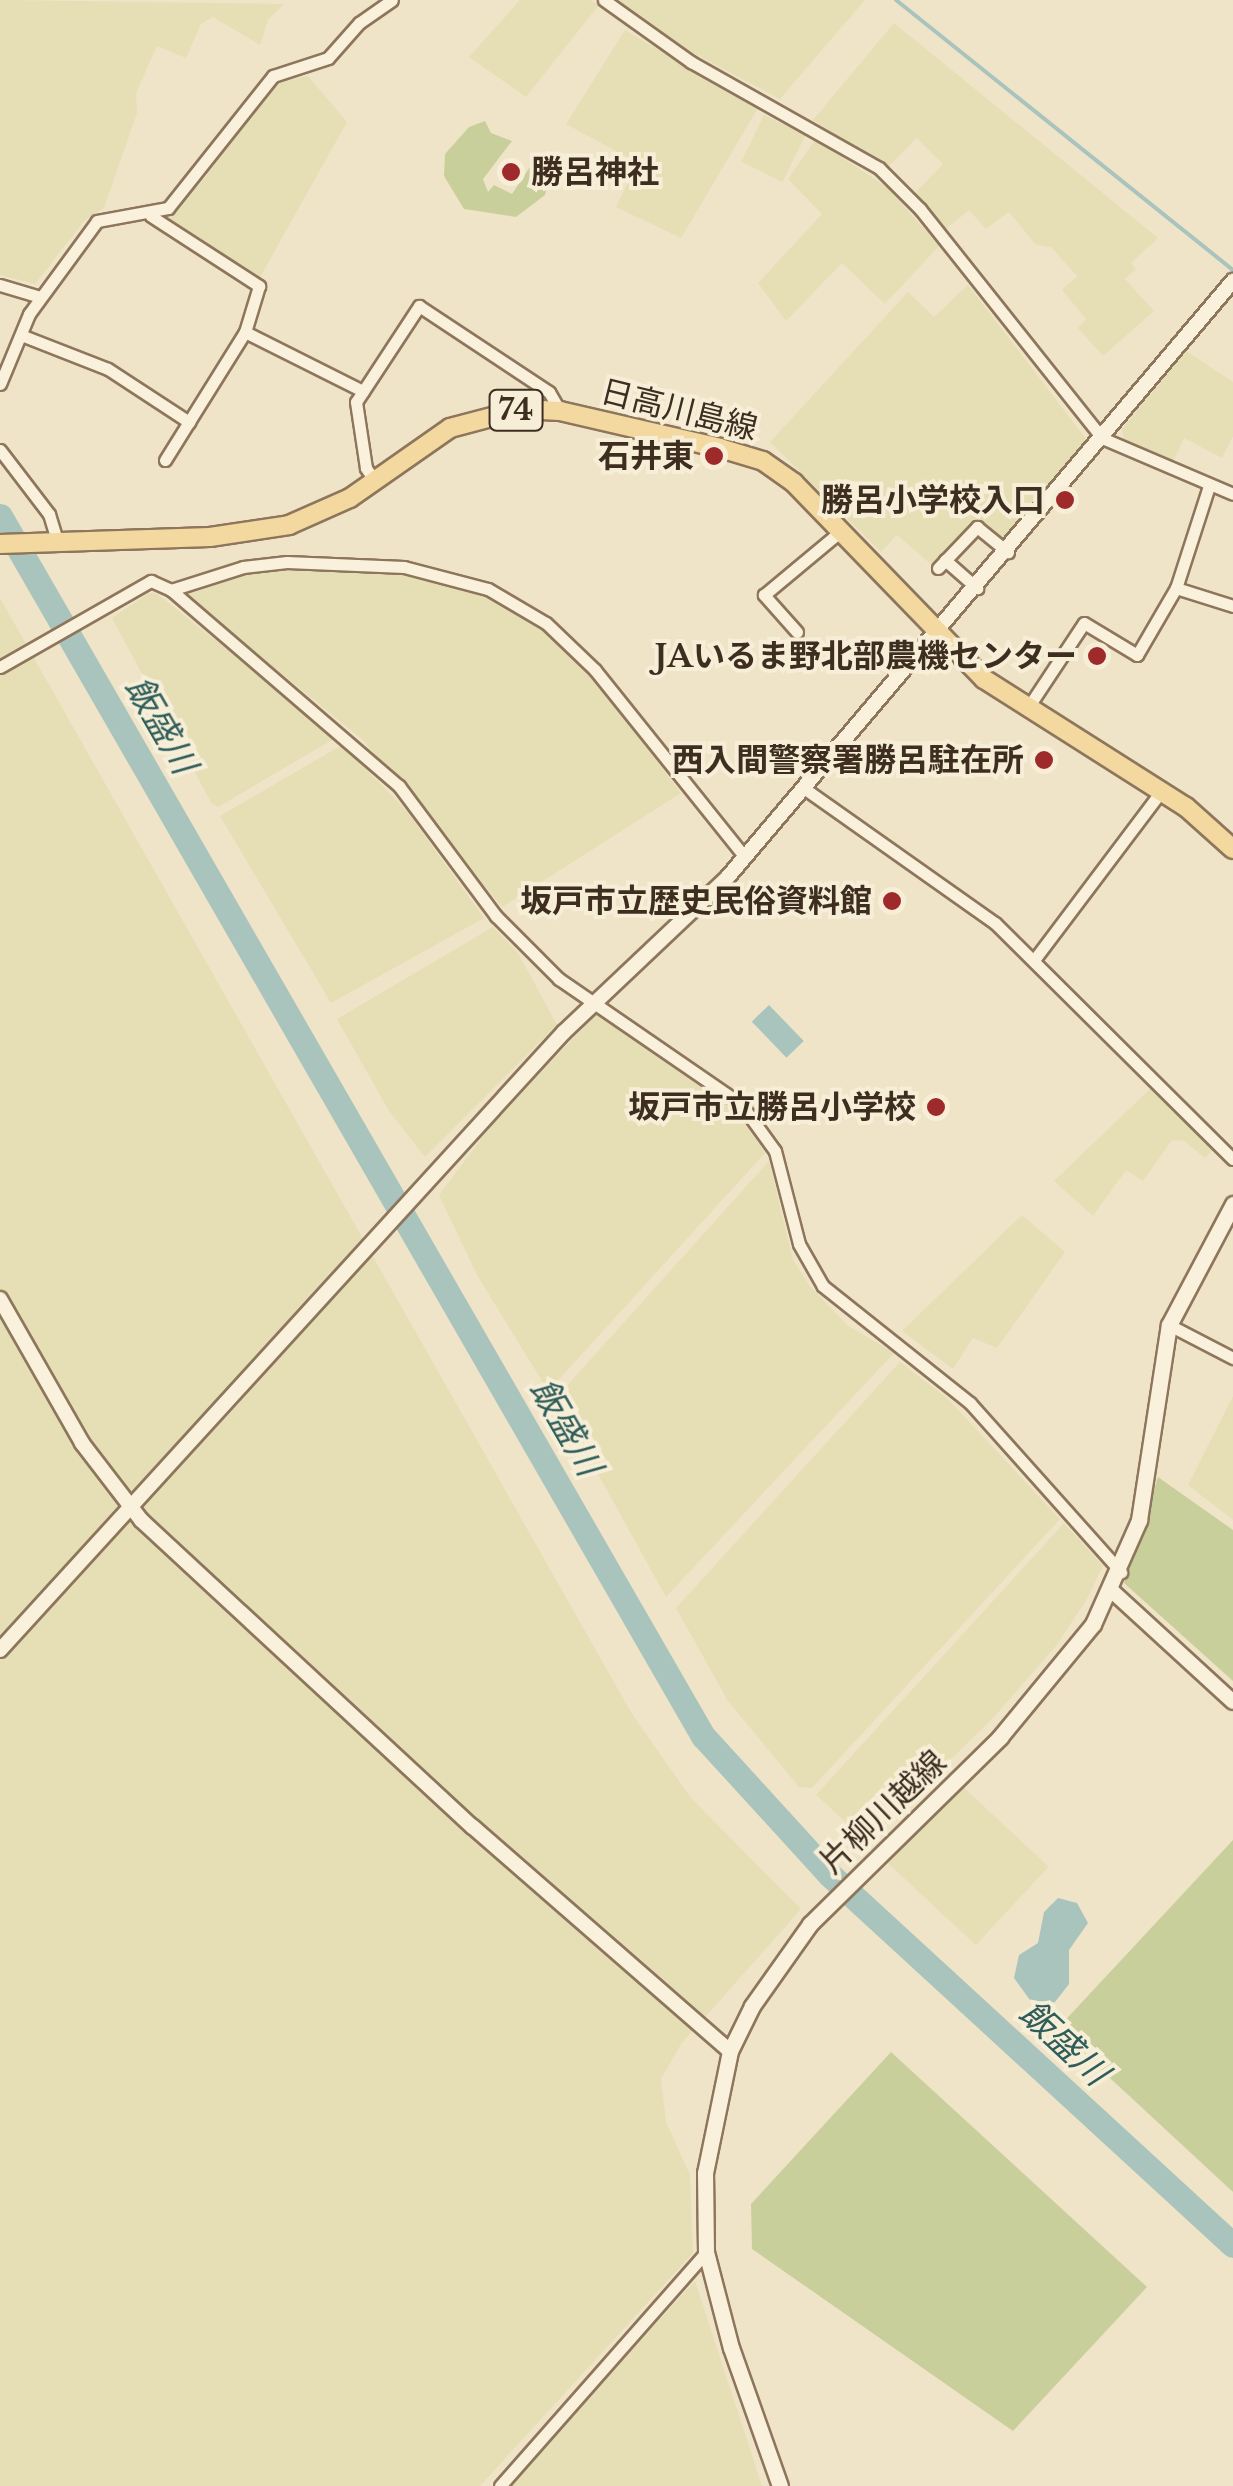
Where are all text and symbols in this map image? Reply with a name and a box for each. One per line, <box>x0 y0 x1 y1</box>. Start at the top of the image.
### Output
place label: 勝呂神社 <box>531 153 659 191</box>
marker: 勝呂神社 <box>500 161 522 183</box>
street label: 日高川島線 <box>597 372 761 448</box>
road number: 74 <box>488 385 544 435</box>
place label: 石井東 <box>598 437 694 475</box>
marker: 石井東 <box>703 445 725 467</box>
place label: 勝呂小学校入口 <box>821 481 1045 519</box>
marker: 勝呂小学校入口 <box>1054 489 1076 511</box>
place label: JAいるま野北部農機センター <box>654 637 1077 675</box>
marker: JAいるま野北部農機センター <box>1086 645 1108 667</box>
water label: 飯盛川 <box>117 669 205 781</box>
place label: 西入間警察署勝呂駐在所 <box>672 741 1024 779</box>
marker: 西入間警察署勝呂駐在所 <box>1033 749 1055 771</box>
place label: 坂戸市立歴史民俗資料館 <box>520 882 872 920</box>
marker: 坂戸市立歴史民俗資料館 <box>881 890 903 912</box>
place label: 坂戸市立勝呂小学校 <box>628 1088 916 1126</box>
marker: 坂戸市立勝呂小学校 <box>925 1096 947 1118</box>
water label: 飯盛川 <box>522 1371 610 1483</box>
street label: 片柳川越線 <box>812 1743 954 1881</box>
water label: 飯盛川 <box>1011 1992 1117 2094</box>

